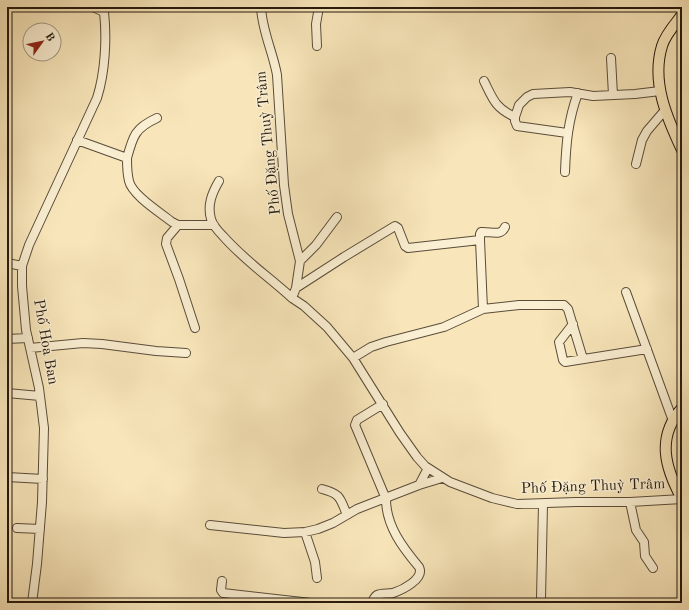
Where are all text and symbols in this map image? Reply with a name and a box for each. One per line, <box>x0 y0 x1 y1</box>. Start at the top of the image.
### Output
north arrow <box>22 22 62 62</box>
text: B <box>42 31 56 44</box>
street label: Phố Đặng Thuỳ Trâm <box>253 70 284 216</box>
street label: Phố Hoa Ban <box>30 298 61 386</box>
street label: Phố Đặng Thuỳ Trâm <box>520 476 666 497</box>

